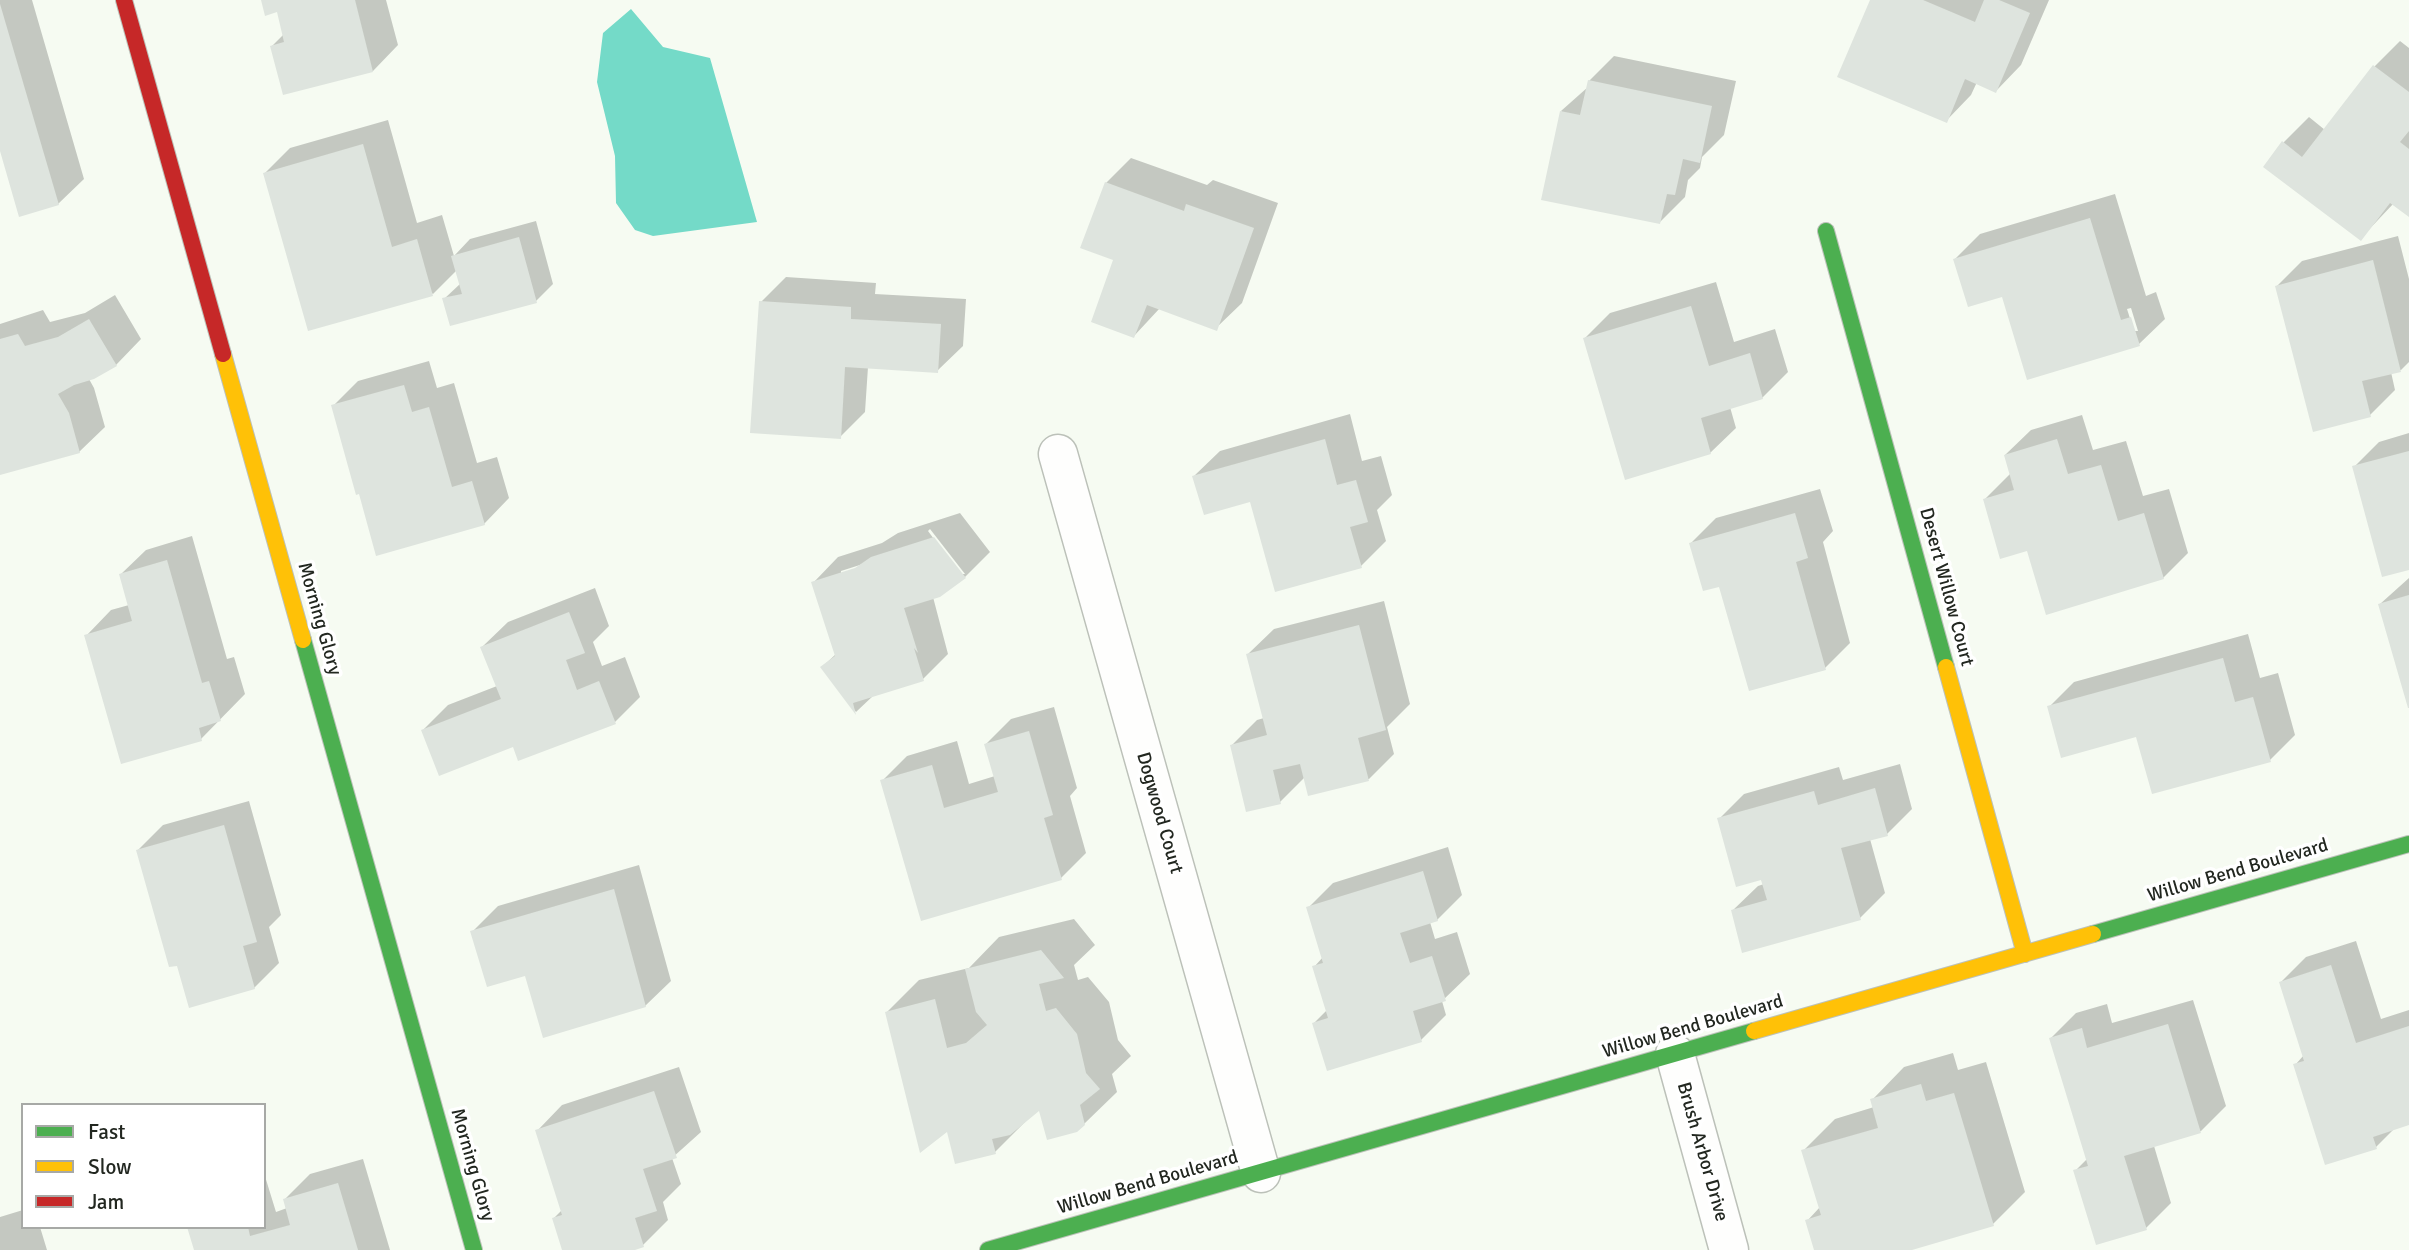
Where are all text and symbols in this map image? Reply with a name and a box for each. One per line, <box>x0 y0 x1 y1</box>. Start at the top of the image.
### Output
street label: Desert Willow Court <box>1914 505 1978 669</box>
street label: Morning Glory <box>292 560 346 678</box>
street label: Dogwood Court <box>1131 750 1187 876</box>
street label: Willow Bend Boulevard <box>2145 834 2331 908</box>
street label: Willow Bend Boulevard <box>1600 990 1786 1064</box>
street label: Brush Arbor Drive <box>1671 1080 1733 1224</box>
legend <box>21 1103 266 1229</box>
street label: Morning Glory <box>445 1106 499 1224</box>
text: Fast <box>88 1119 125 1145</box>
street label: Willow Bend Boulevard <box>1055 1146 1241 1220</box>
text: Slow <box>88 1154 132 1180</box>
text: Jam <box>88 1189 124 1215</box>

